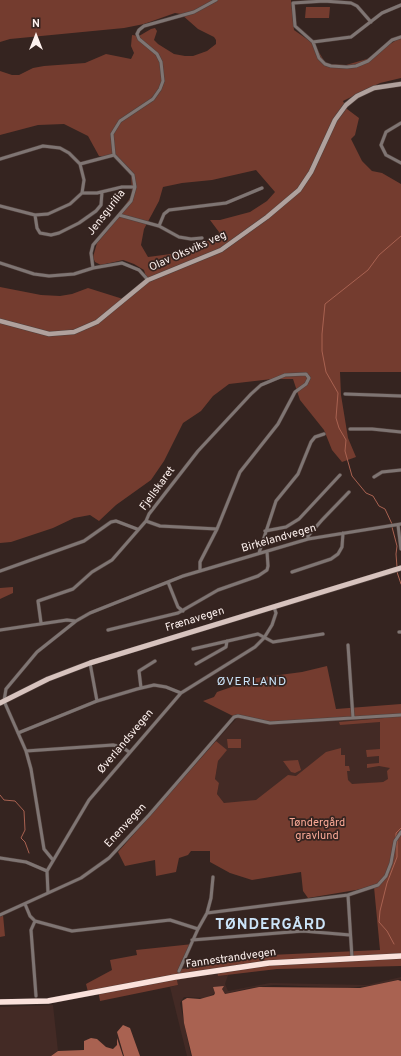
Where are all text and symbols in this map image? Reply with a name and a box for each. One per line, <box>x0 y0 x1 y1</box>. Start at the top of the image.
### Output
north arrow <box>16 16 56 56</box>
text: N <box>32 17 40 31</box>
street label: Jensgurilia <box>85 188 129 238</box>
street label: Olav Oksviks veg <box>147 229 229 275</box>
street label: Fjellskaret <box>138 464 178 514</box>
street label: Birkelandvegen <box>240 522 318 556</box>
street label: Frænavegen <box>164 605 226 635</box>
district label: ØVERLAND <box>217 676 287 690</box>
street label: Øverlandsvegen <box>95 707 157 777</box>
street label: Enenvegen <box>102 801 150 851</box>
park label: Tøndergård gravlund <box>289 817 345 843</box>
district label: TØNDERGÅRD <box>215 917 327 935</box>
street label: Fannestrandvegen <box>185 946 277 972</box>

